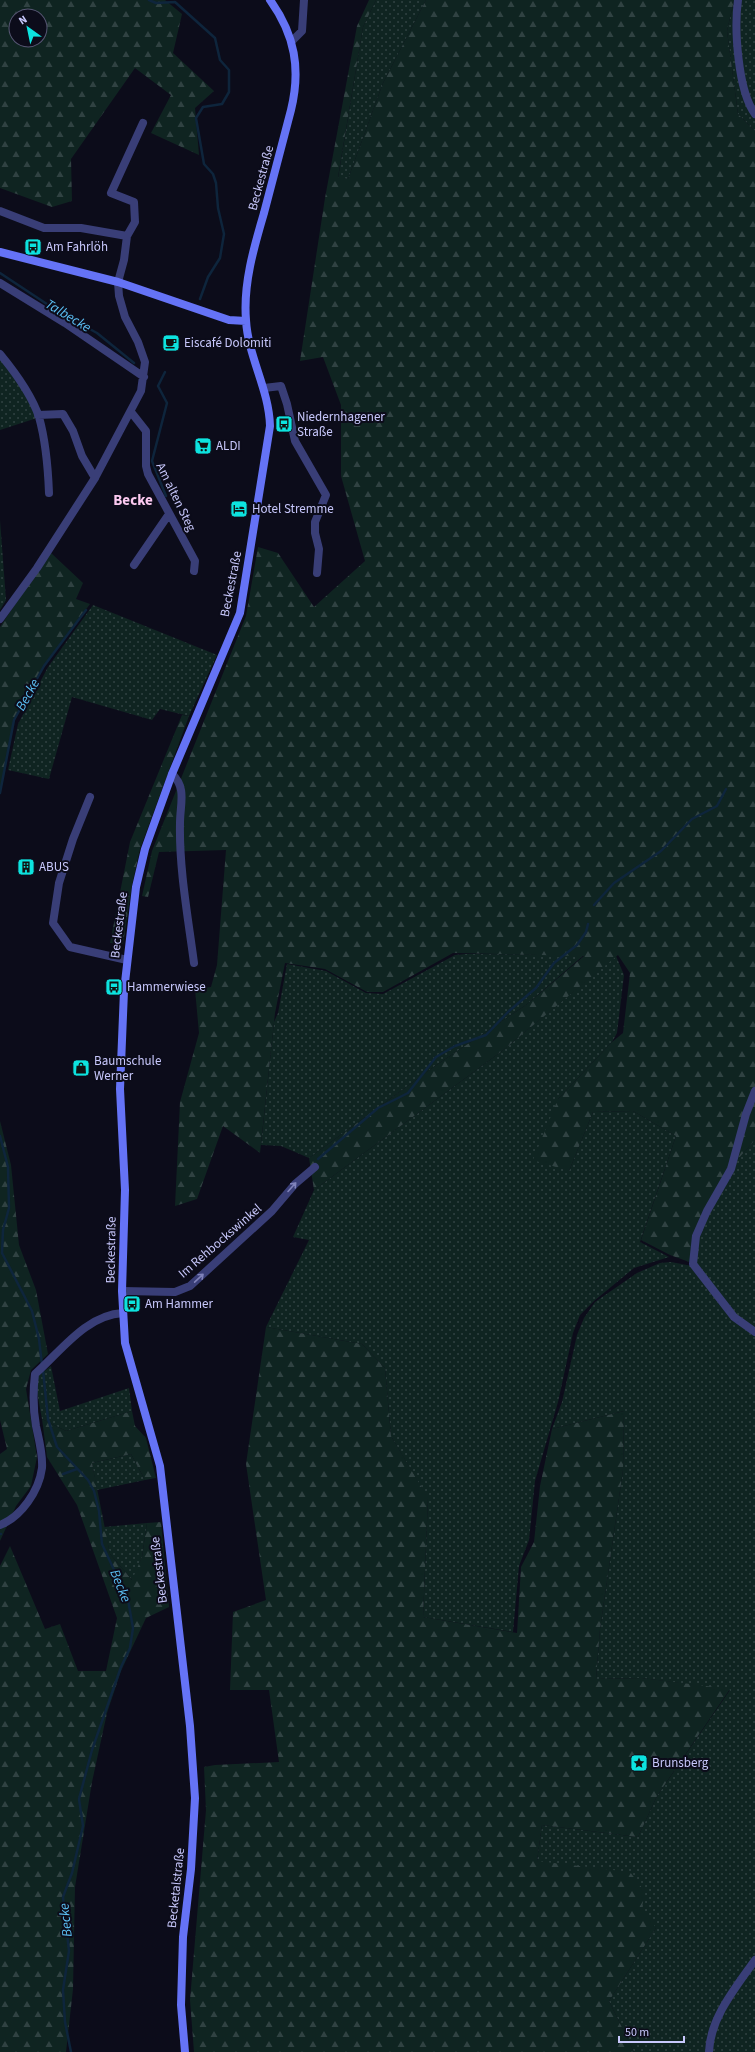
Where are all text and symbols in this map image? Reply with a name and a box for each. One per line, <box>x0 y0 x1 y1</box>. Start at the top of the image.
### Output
north arrow <box>8 8 48 48</box>
text: N <box>16 12 30 28</box>
street label: Beckestraße <box>244 143 278 213</box>
bus stop icon: Am Fahrlöh <box>23 237 43 257</box>
place label: Am Fahrlöh <box>46 238 108 256</box>
water label: Talbecke <box>41 294 95 338</box>
cafe icon: Eiscafé Dolomiti <box>161 333 181 353</box>
place label: Eiscafé Dolomiti <box>184 334 272 352</box>
place label: Niedernhagener Straße <box>297 408 385 441</box>
bus stop icon: Niedernhagener Straße <box>274 414 294 434</box>
supermarket icon: ALDI <box>193 436 213 456</box>
place label: ALDI <box>216 437 241 455</box>
street label: Am alten Steg <box>152 460 201 535</box>
district label: Becke <box>113 490 153 511</box>
hotel icon: Hotel Stremme <box>229 499 249 519</box>
place label: Hotel Stremme <box>252 500 334 518</box>
street label: Beckestraße <box>216 549 246 619</box>
water label: Becke <box>11 675 45 715</box>
building icon: ABUS <box>16 857 36 877</box>
place label: ABUS <box>39 858 69 876</box>
street label: Beckestraße <box>106 891 132 959</box>
bus stop icon: Hammerwiese <box>104 977 124 997</box>
place label: Hammerwiese <box>127 978 206 996</box>
place label: Baumschule Werner <box>94 1052 161 1085</box>
shop icon: Baumschule Werner <box>71 1058 91 1078</box>
one-way arrow <box>287 1182 296 1193</box>
street label: Im Rehbockswinkel <box>174 1200 266 1282</box>
street label: Beckestraße <box>101 1216 121 1284</box>
one-way arrow <box>194 1273 204 1283</box>
bus stop icon: Am Hammer <box>122 1294 142 1314</box>
place label: Am Hammer <box>145 1295 213 1313</box>
street label: Beckestraße <box>146 1536 172 1604</box>
water label: Becke <box>104 1567 136 1606</box>
place icon: Brunsberg <box>629 1753 649 1773</box>
place label: Brunsberg <box>652 1754 709 1772</box>
street label: Becketalstraße <box>163 1847 189 1929</box>
water label: Becke <box>54 1902 78 1938</box>
scale bar <box>619 2018 684 2044</box>
text: 50 m <box>625 2024 649 2041</box>

